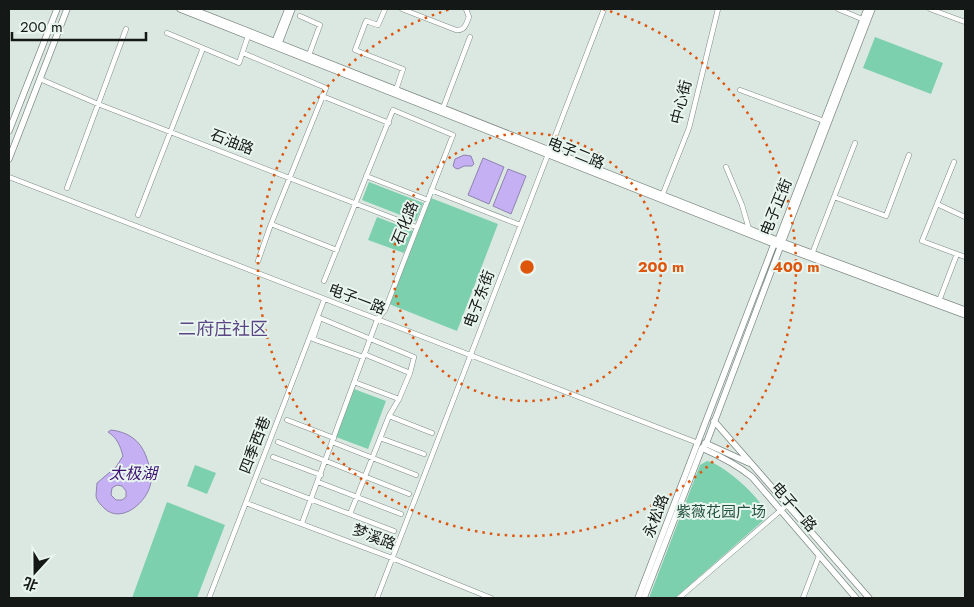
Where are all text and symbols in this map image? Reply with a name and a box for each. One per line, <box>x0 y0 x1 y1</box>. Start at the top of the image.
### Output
scale bar <box>12 10 146 42</box>
text: 200 m <box>20 16 63 38</box>
street label: 中心街 <box>665 77 697 127</box>
street label: 石油路 <box>207 124 257 160</box>
street label: 电子二路 <box>544 132 608 174</box>
street label: 电子正街 <box>755 175 797 239</box>
street label: 石化路 <box>386 198 424 248</box>
text: 200 m <box>638 256 684 278</box>
text: 400 m <box>772 256 820 278</box>
centre of rings <box>518 258 536 276</box>
street label: 电子东街 <box>458 267 500 331</box>
street label: 电子一路 <box>325 278 389 320</box>
district label: 二府庄社区 <box>178 316 268 342</box>
street label: 四季西巷 <box>234 413 276 477</box>
water label: 太极湖 <box>109 462 160 485</box>
street label: 电子一路 <box>766 477 822 537</box>
street label: 永松路 <box>638 491 674 541</box>
park label: 紫薇花园广场 <box>676 501 766 523</box>
street label: 梦溪路 <box>349 519 399 555</box>
north arrow <box>10 547 60 597</box>
text: 北 <box>20 572 40 596</box>

